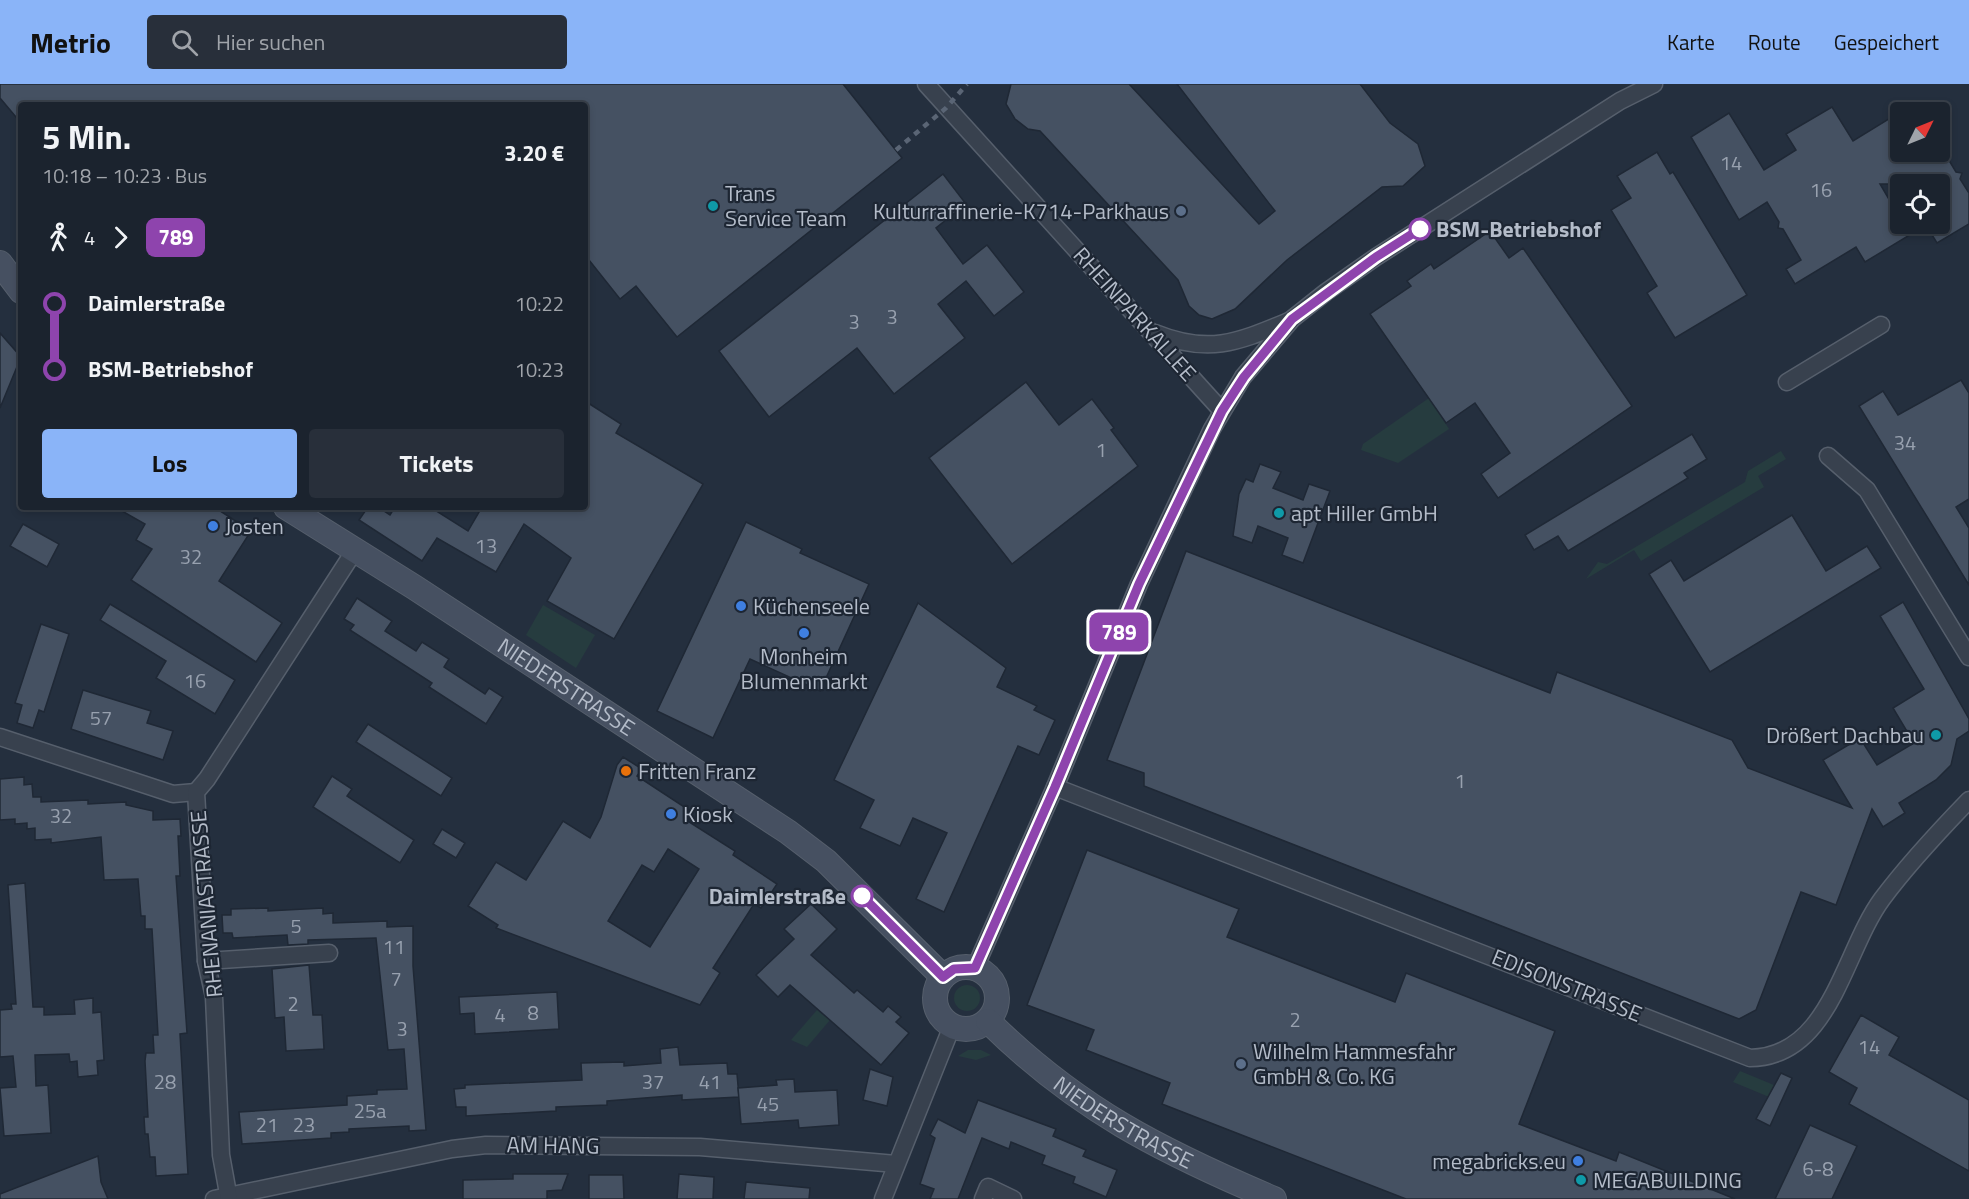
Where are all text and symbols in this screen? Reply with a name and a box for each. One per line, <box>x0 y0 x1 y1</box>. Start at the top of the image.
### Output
search box <box>147 15 567 69</box>
text: Metrio <box>30 21 111 64</box>
text: Hier suchen <box>216 25 325 59</box>
icon: search <box>168 26 201 59</box>
text: Karte <box>1667 26 1715 58</box>
text: Route <box>1748 26 1801 58</box>
text: Gespeichert <box>1834 26 1939 58</box>
north arrow <box>1890 102 1950 162</box>
map controls <box>1890 102 1950 234</box>
text: 5 Min. <box>42 112 131 162</box>
text: 3.20 € <box>504 136 564 170</box>
house number: 14 <box>1720 147 1742 178</box>
text: 10:18 – 10:23 · Bus <box>42 160 207 191</box>
house number: 16 <box>1810 174 1832 205</box>
button: locate <box>1890 174 1950 234</box>
place label: Trans Service Team <box>725 176 847 235</box>
place label: Kulturraffinerie-K714-Parkhaus <box>873 194 1169 228</box>
marker: Trans Service Team <box>706 199 720 213</box>
marker: Kulturraffinerie-K714-Parkhaus <box>1174 204 1188 218</box>
place label: BSM-Betriebshof <box>1436 212 1601 246</box>
marker: BSM-Betriebshof <box>1409 218 1431 240</box>
icon: walk <box>42 221 75 254</box>
icon: forward <box>104 221 137 254</box>
text: 789 <box>158 221 193 253</box>
text: 4 <box>84 222 95 253</box>
street label: RHEINPARKALLEE <box>1065 239 1205 389</box>
text: Daimlerstraße <box>88 286 225 320</box>
text: 10:22 <box>515 288 564 319</box>
house number: 3 <box>886 301 898 332</box>
house number: 3 <box>848 306 860 337</box>
text: BSM-Betriebshof <box>88 352 253 386</box>
text: 10:23 <box>515 354 564 385</box>
house number: 34 <box>1894 427 1916 458</box>
button: Los <box>42 429 297 498</box>
button: Tickets <box>309 429 564 498</box>
house number: 1 <box>1095 434 1107 465</box>
place label: apt Hiller GmbH <box>1291 496 1438 530</box>
marker: apt Hiller GmbH <box>1272 506 1286 520</box>
place label: Josten <box>225 509 284 543</box>
marker: Josten <box>206 519 220 533</box>
house number: 13 <box>475 530 497 561</box>
house number: 32 <box>180 541 202 572</box>
place label: Küchenseele <box>753 589 870 623</box>
marker: Küchenseele <box>734 599 748 613</box>
line badge: 789 <box>1084 612 1154 652</box>
text: 789 <box>1101 616 1137 648</box>
marker: Monheim Blumenmarkt <box>797 626 811 640</box>
street label: NIEDERSTRASSE <box>491 629 642 744</box>
place label: Monheim Blumenmarkt <box>741 639 868 698</box>
house number: 16 <box>184 665 206 696</box>
house number: 57 <box>90 702 112 733</box>
place label: Drößert Dachbau <box>1766 718 1924 752</box>
marker: Drößert Dachbau <box>1929 728 1943 742</box>
place label: Fritten Franz <box>638 754 756 788</box>
marker: Fritten Franz <box>619 764 633 778</box>
house number: 1 <box>1454 765 1466 796</box>
place label: Kiosk <box>683 797 733 831</box>
house number: 32 <box>50 800 72 831</box>
marker: Kiosk <box>664 807 678 821</box>
street label: RHENANIASTRASSE <box>181 809 231 999</box>
place label: Daimlerstraße <box>709 879 846 913</box>
marker: Daimlerstraße <box>851 885 873 907</box>
house number: 5 <box>290 910 302 941</box>
house number: 11 <box>383 931 405 962</box>
street label: EDISONSTRASSE <box>1487 939 1647 1031</box>
house number: 7 <box>390 963 402 994</box>
house number: 2 <box>287 988 299 1019</box>
house number: 8 <box>527 997 539 1028</box>
house number: 4 <box>494 999 506 1030</box>
house number: 2 <box>1289 1004 1301 1035</box>
house number: 3 <box>396 1013 408 1044</box>
house number: 14 <box>1858 1031 1880 1062</box>
place label: Wilhelm Hammesfahr GmbH & Co. KG <box>1253 1034 1456 1093</box>
marker: Wilhelm Hammesfahr GmbH & Co. KG <box>1234 1057 1248 1071</box>
house number: 28 <box>154 1066 176 1097</box>
house number: 37 <box>642 1066 664 1097</box>
house number: 41 <box>699 1066 721 1097</box>
street label: NIEDERSTRASSE <box>1046 1067 1199 1177</box>
house number: 45 <box>757 1088 779 1119</box>
house number: 25a <box>354 1095 386 1126</box>
house number: 21 <box>256 1109 278 1140</box>
house number: 23 <box>293 1109 315 1140</box>
street label: AM HANG <box>506 1127 600 1163</box>
place label: megabricks.eu <box>1432 1144 1566 1178</box>
house number: 6-8 <box>1802 1153 1834 1184</box>
marker: megabricks.eu <box>1571 1154 1585 1168</box>
place label: MEGABUILDING <box>1593 1163 1742 1197</box>
marker: MEGABUILDING <box>1574 1173 1588 1187</box>

